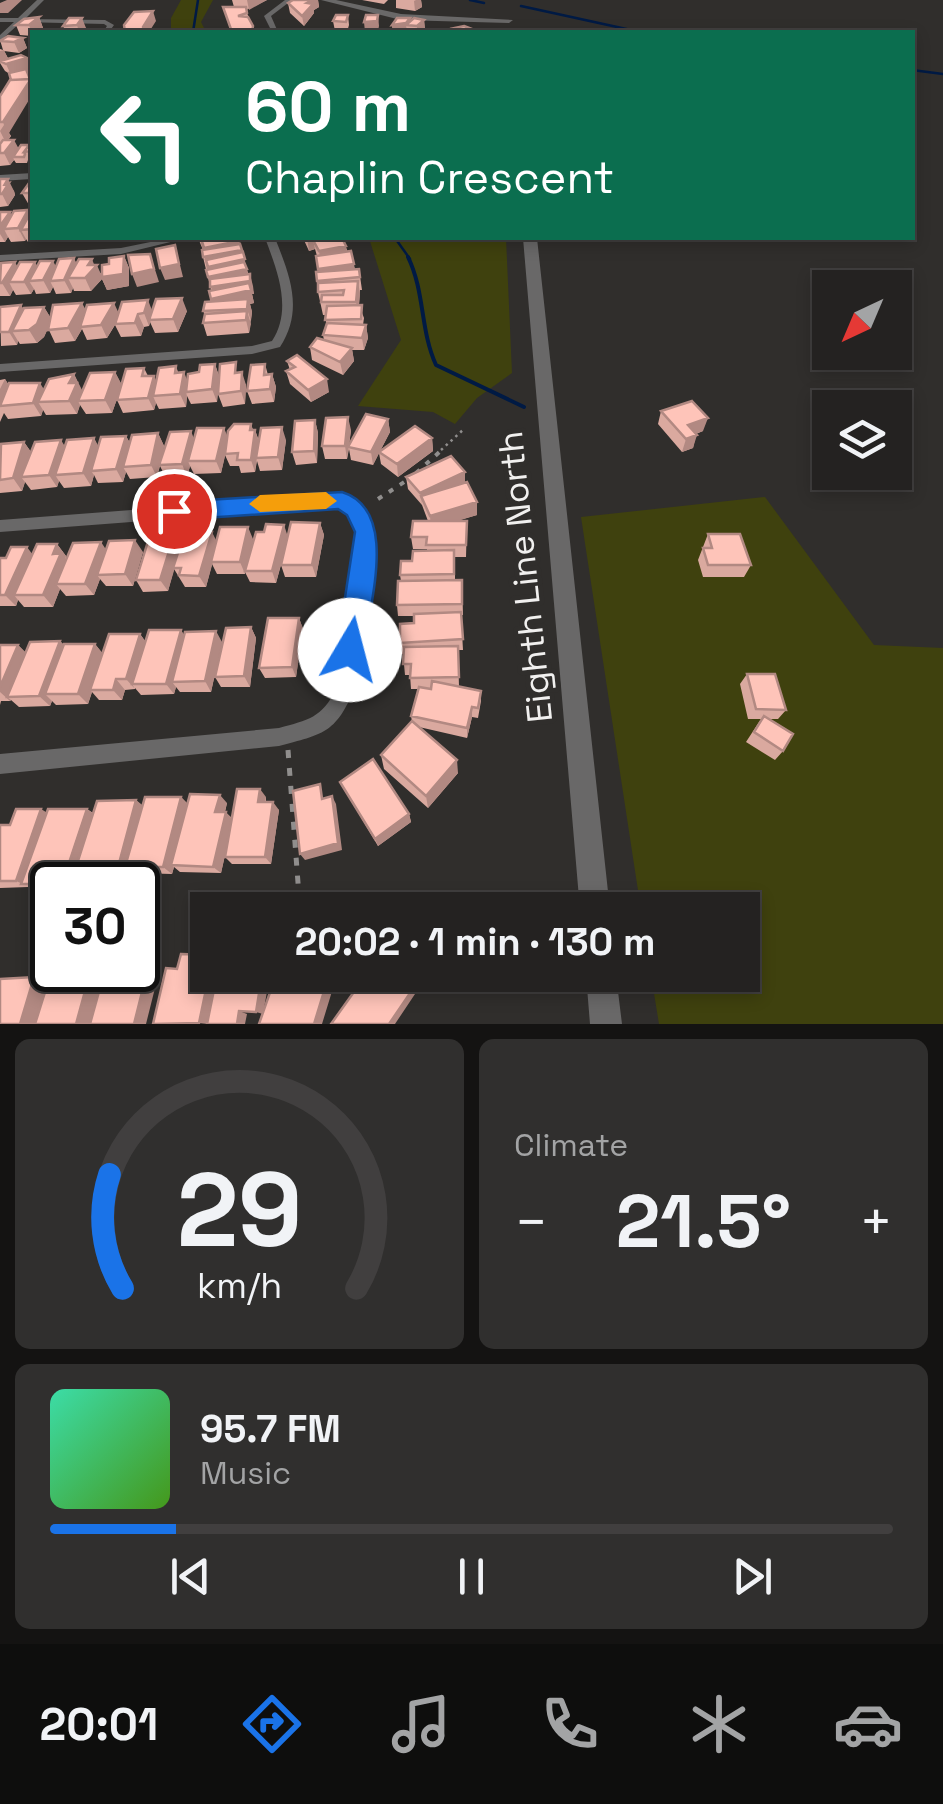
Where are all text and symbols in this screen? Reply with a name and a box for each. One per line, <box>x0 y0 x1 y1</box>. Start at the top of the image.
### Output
text: 60 m <box>245 62 411 151</box>
icon: left <box>80 70 210 200</box>
text: Chaplin Crescent <box>245 149 614 206</box>
north arrow <box>812 270 912 370</box>
map controls <box>812 270 912 490</box>
button: layers <box>812 390 912 490</box>
street label: Eighth Line North <box>488 429 562 725</box>
pin <box>132 469 217 554</box>
icon: arrive <box>147 484 202 539</box>
position arrow <box>298 598 402 702</box>
speed limit sign: 30 <box>30 862 160 992</box>
text: 20:02 · 1 min · 130 m <box>295 918 655 966</box>
text: Climate <box>514 1125 628 1165</box>
text: 29 <box>177 1144 302 1276</box>
text: 21.5° <box>616 1173 791 1269</box>
text: − <box>514 1187 548 1257</box>
text: + <box>859 1187 893 1257</box>
text: km/h <box>197 1263 282 1308</box>
text: 95.7 FM <box>200 1405 341 1453</box>
text: Music <box>200 1453 291 1493</box>
icon: previous <box>163 1549 218 1604</box>
icon: pause <box>444 1549 499 1604</box>
icon: next <box>725 1549 780 1604</box>
icon: directions <box>237 1689 307 1759</box>
icon: music <box>386 1689 456 1759</box>
icon: phone <box>535 1689 605 1759</box>
icon: climate <box>684 1689 754 1759</box>
icon: car <box>833 1689 903 1759</box>
text: 20:01 <box>40 1696 158 1753</box>

